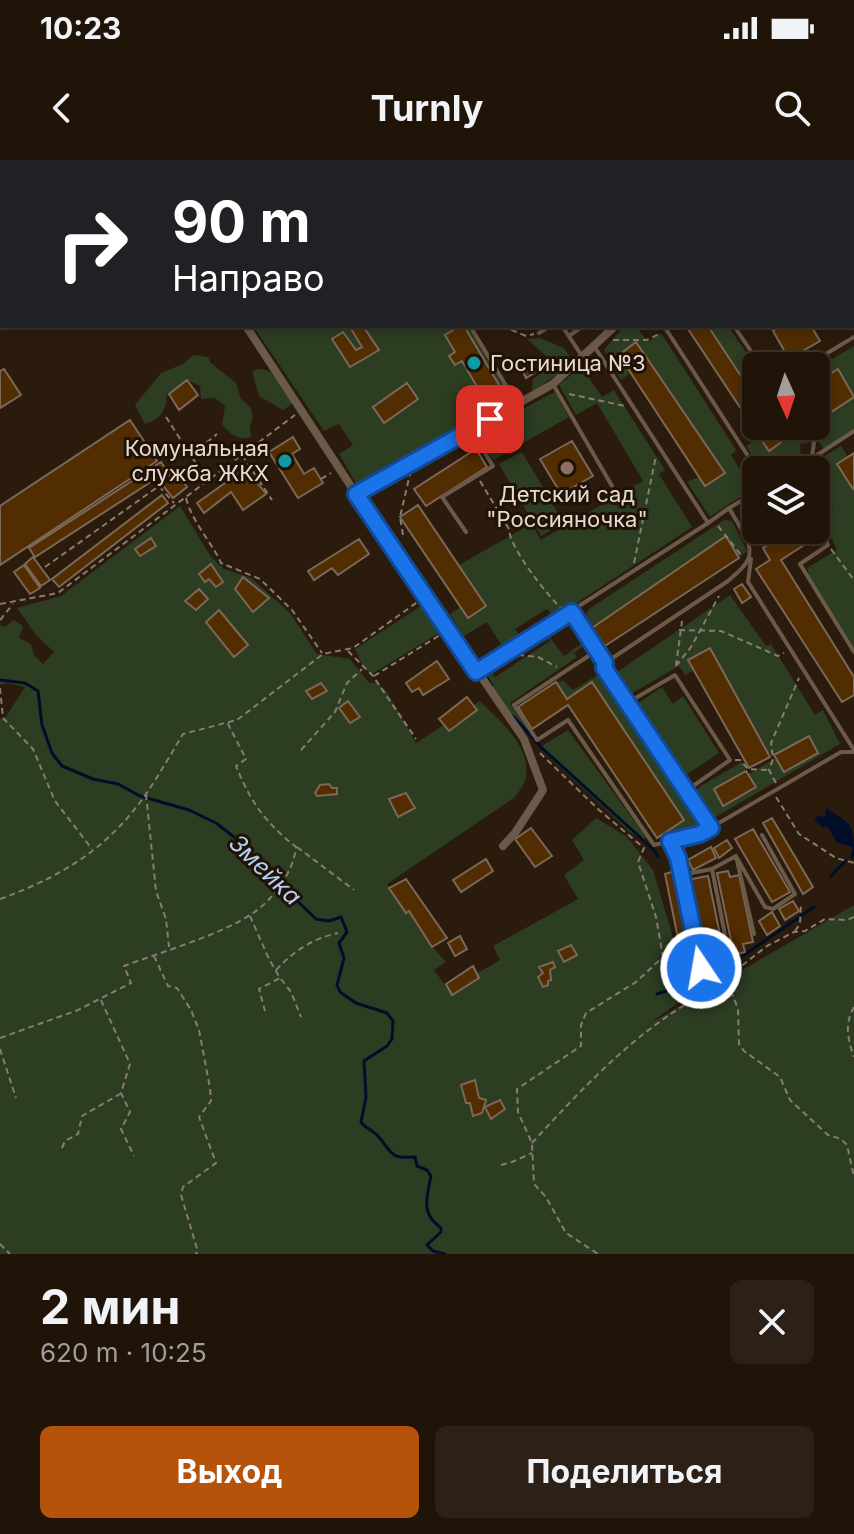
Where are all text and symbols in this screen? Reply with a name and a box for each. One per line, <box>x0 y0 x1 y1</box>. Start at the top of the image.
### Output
text: 10:23 <box>40 10 121 46</box>
icon: back <box>40 86 84 130</box>
text: Turnly <box>371 86 483 130</box>
icon: search <box>770 86 814 130</box>
text: 90 m <box>172 188 311 256</box>
icon: right <box>40 192 144 296</box>
text: Направо <box>172 256 325 300</box>
place label: Гостиница №3 <box>490 350 646 376</box>
north arrow <box>742 352 830 440</box>
map controls <box>742 352 830 544</box>
marker: Гостиница №3 <box>465 354 483 372</box>
pin <box>456 385 524 453</box>
icon: arrive <box>468 397 512 441</box>
place label: Комунальная служба ЖКХ <box>125 435 269 486</box>
marker: Комунальная служба ЖКХ <box>276 452 294 470</box>
button: layers <box>742 456 830 544</box>
marker: Детский сад "Россияночка" <box>558 459 576 477</box>
place label: Детский сад "Россияночка" <box>486 481 648 532</box>
water label: Змейка <box>223 828 307 911</box>
position arrow <box>659 926 743 1010</box>
text: 2 мин <box>40 1277 180 1336</box>
button: close <box>730 1280 814 1364</box>
text: 620 m · 10:25 <box>40 1337 207 1368</box>
button: Выход <box>40 1426 419 1518</box>
button: Поделиться <box>435 1426 814 1518</box>

